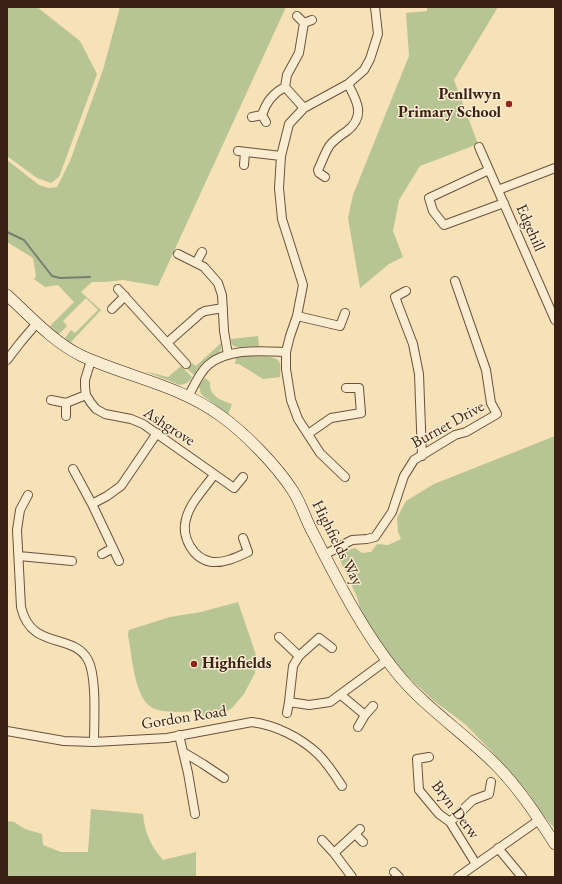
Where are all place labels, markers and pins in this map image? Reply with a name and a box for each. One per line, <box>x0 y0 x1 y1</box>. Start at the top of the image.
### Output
place label: Penllwyn Primary School <box>398 85 501 123</box>
marker: Penllwyn Primary School <box>504 99 514 109</box>
place label: Highfields <box>202 654 272 674</box>
marker: Highfields <box>189 659 199 669</box>

